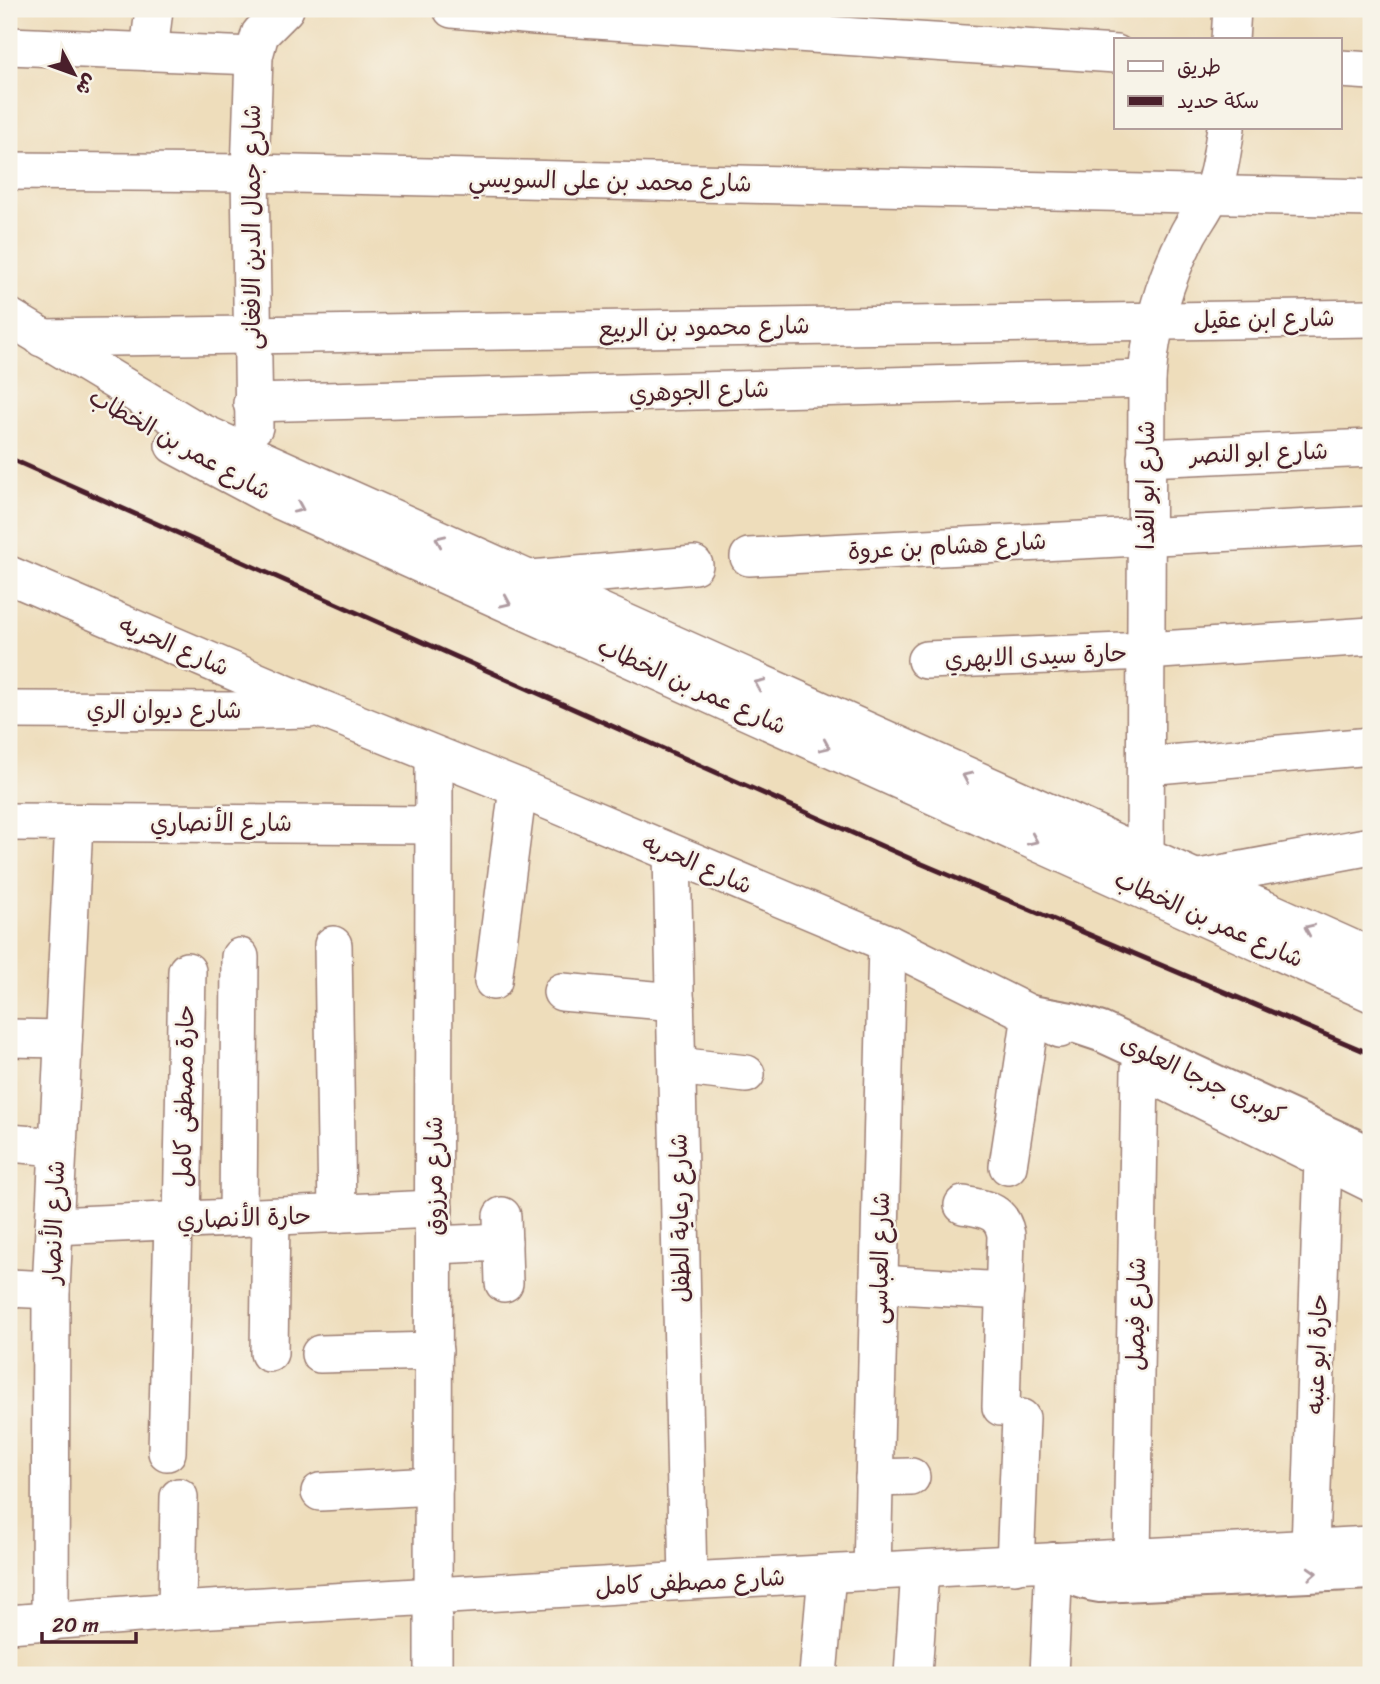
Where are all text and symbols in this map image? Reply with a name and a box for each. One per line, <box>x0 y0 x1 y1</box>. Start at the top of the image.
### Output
north arrow <box>38 38 108 108</box>
legend <box>1114 38 1342 130</box>
text: طريق <box>1177 48 1221 86</box>
text: ش <box>67 66 106 104</box>
text: سكة حديد <box>1177 82 1259 120</box>
street label: شارع جمال الدين الافغانى <box>231 104 273 350</box>
street label: شارع محمد بن على السويسي <box>468 158 752 204</box>
street label: شارع ابن عقيل <box>1193 297 1335 341</box>
street label: شارع محمود بن الربيع <box>598 304 810 350</box>
street label: شارع الجوهري <box>628 368 770 414</box>
street label: شارع عمر بن الخطاب <box>81 376 279 512</box>
street label: شارع ابو الفدا <box>1125 420 1167 550</box>
street label: شارع ابو النصر <box>1187 430 1329 476</box>
one-way arrow <box>292 500 304 514</box>
street label: شارع هشام بن عروة <box>847 520 1047 572</box>
one-way arrow <box>435 534 447 548</box>
one-way arrow <box>499 594 511 608</box>
street label: شارع الحريه <box>112 604 236 688</box>
street label: شارع عمر بن الخطاب <box>590 625 794 747</box>
street label: حارة سيدى الابهري <box>944 632 1128 680</box>
one-way arrow <box>754 678 766 692</box>
street label: شارع ديوان الري <box>86 689 242 731</box>
one-way arrow <box>818 738 830 752</box>
one-way arrow <box>962 771 974 785</box>
street label: شارع الأنصاري <box>150 802 292 844</box>
street label: شارع الحريه <box>635 822 759 906</box>
one-way arrow <box>1025 832 1038 846</box>
street label: شارع عمر بن الخطاب <box>1107 858 1311 980</box>
one-way arrow <box>1304 923 1316 937</box>
street label: حارة مصطفى كامل <box>161 1004 207 1188</box>
street label: كوبرى جرجا العلوى <box>1113 1022 1293 1136</box>
street label: شارع مرزوق <box>413 1116 455 1236</box>
street label: شارع رعاية الطفل <box>658 1133 702 1303</box>
street label: شارع الأنصار <box>31 1159 77 1287</box>
street label: شارع العباسى <box>858 1191 902 1325</box>
street label: حارة الأنصاري <box>176 1195 312 1241</box>
street label: شارع فيصل <box>1114 1257 1158 1371</box>
street label: حارة ابو عنبه <box>1294 1293 1340 1415</box>
street label: شارع مصطفى كامل <box>594 1556 786 1608</box>
one-way arrow <box>1307 1566 1318 1581</box>
scale bar <box>42 1600 136 1644</box>
text: 20 m <box>52 1606 99 1644</box>

